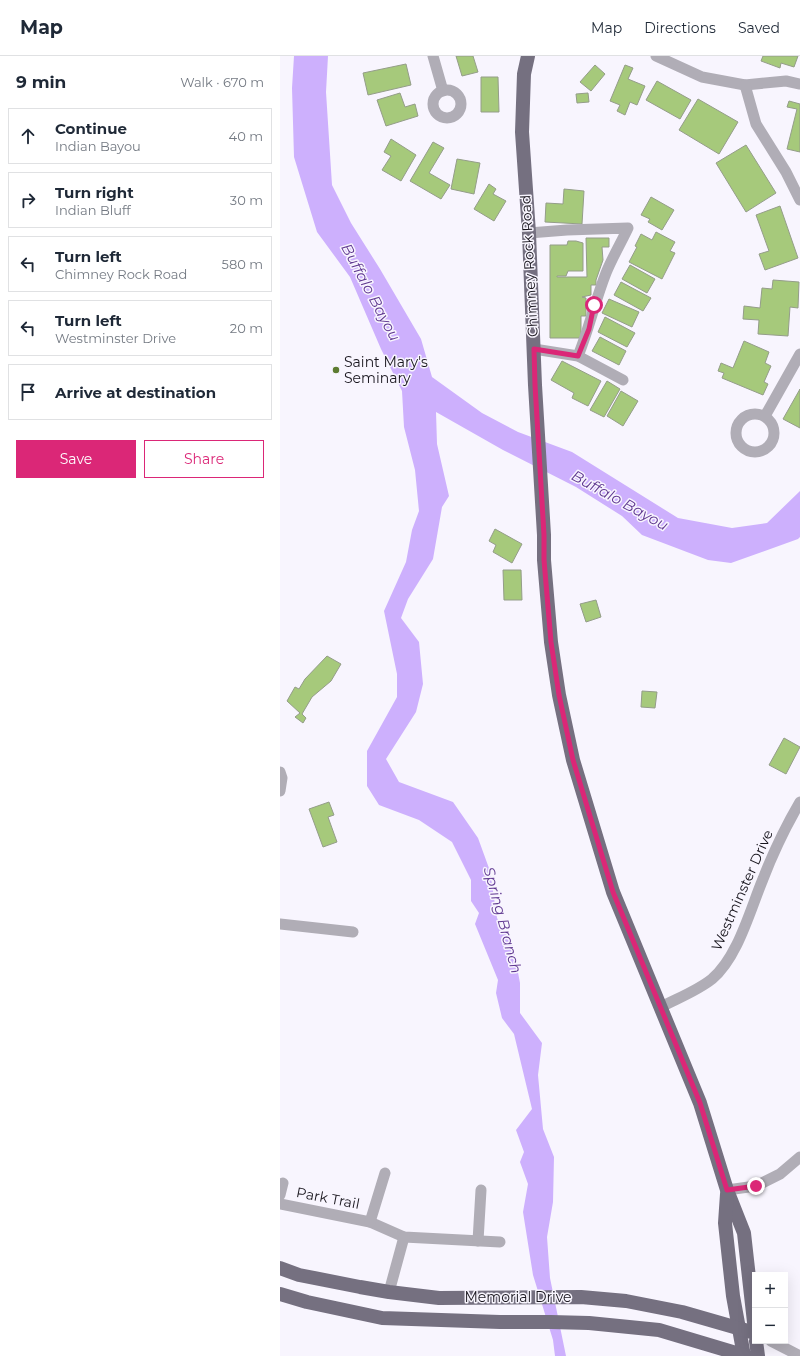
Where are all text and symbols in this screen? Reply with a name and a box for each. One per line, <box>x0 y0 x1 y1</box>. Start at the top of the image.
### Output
text: Map <box>20 16 63 39</box>
text: Map <box>591 19 622 37</box>
text: Directions <box>644 19 716 37</box>
text: Saved <box>738 19 780 37</box>
text: 9 min <box>16 72 66 92</box>
text: Walk · 670 m <box>180 74 264 90</box>
text: Continue <box>55 119 127 138</box>
icon: ahead <box>17 125 39 147</box>
text: 40 m <box>229 128 263 144</box>
text: Indian Bayou <box>55 138 141 154</box>
text: Turn right <box>55 183 134 202</box>
icon: right <box>17 189 39 211</box>
text: 30 m <box>230 192 263 208</box>
street label: Chimney Rock Road <box>516 194 542 338</box>
text: Indian Bluff <box>55 202 131 218</box>
water label: Buffalo Bayou <box>337 240 405 344</box>
text: Turn left <box>55 247 122 266</box>
icon: left <box>17 253 39 275</box>
text: 580 m <box>222 256 263 272</box>
text: Chimney Rock Road <box>55 266 187 282</box>
route start <box>585 296 603 314</box>
text: Turn left <box>55 311 122 330</box>
icon: left <box>17 317 39 339</box>
text: 20 m <box>230 320 263 336</box>
text: Westminster Drive <box>55 330 176 346</box>
place label: Saint Mary's Seminary <box>344 353 428 387</box>
marker: Saint Mary's Seminary <box>331 365 341 375</box>
icon: arrive <box>17 381 39 403</box>
text: Arrive at destination <box>55 383 216 402</box>
button: Save <box>16 440 136 478</box>
button: Share <box>144 440 264 478</box>
water label: Buffalo Bayou <box>568 466 672 534</box>
street label: Westminster Drive <box>707 827 777 953</box>
water label: Spring Branch <box>480 865 526 975</box>
route end <box>747 1177 765 1195</box>
street label: Park Trail <box>295 1183 361 1213</box>
map controls <box>752 1272 788 1344</box>
button: + <box>752 1272 788 1308</box>
street label: Memorial Drive <box>464 1288 572 1306</box>
button: − <box>752 1308 788 1344</box>

